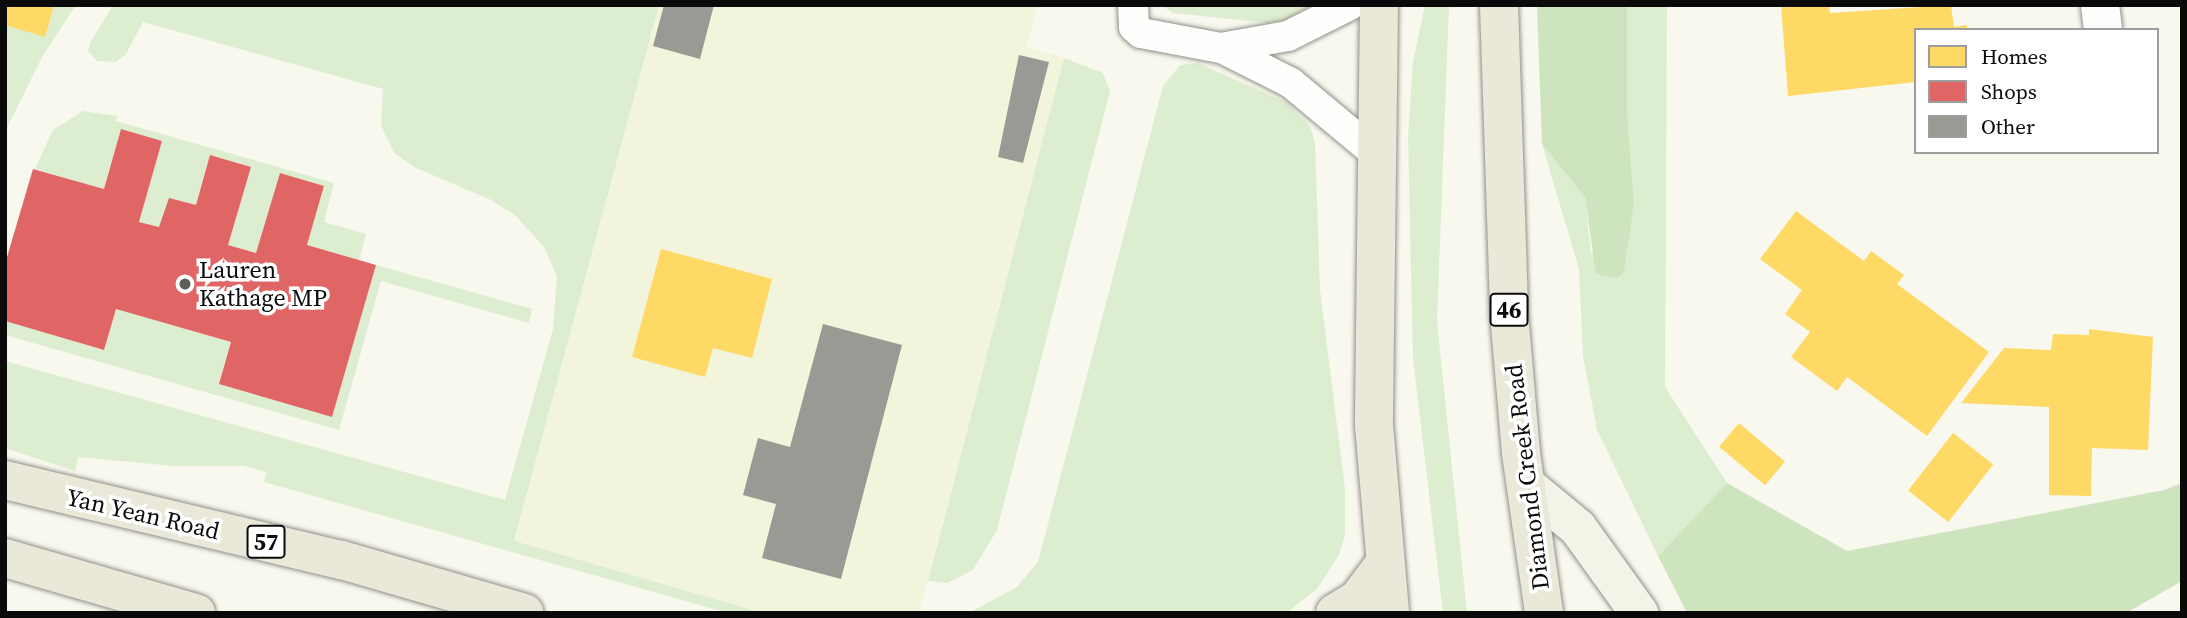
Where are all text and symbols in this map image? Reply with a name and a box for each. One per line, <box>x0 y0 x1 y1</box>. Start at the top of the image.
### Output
legend <box>1914 28 2159 154</box>
text: Homes <box>1981 42 2047 71</box>
text: Shops <box>1981 77 2037 106</box>
text: Other <box>1981 112 2035 141</box>
place label: Lauren Kathage MP <box>199 256 327 312</box>
marker: Lauren Kathage MP <box>177 276 193 292</box>
road number: 46 <box>1488 290 1530 330</box>
street label: Diamond Creek Road <box>1499 362 1555 592</box>
street label: Yan Yean Road <box>63 482 223 546</box>
road number: 57 <box>245 522 287 562</box>

